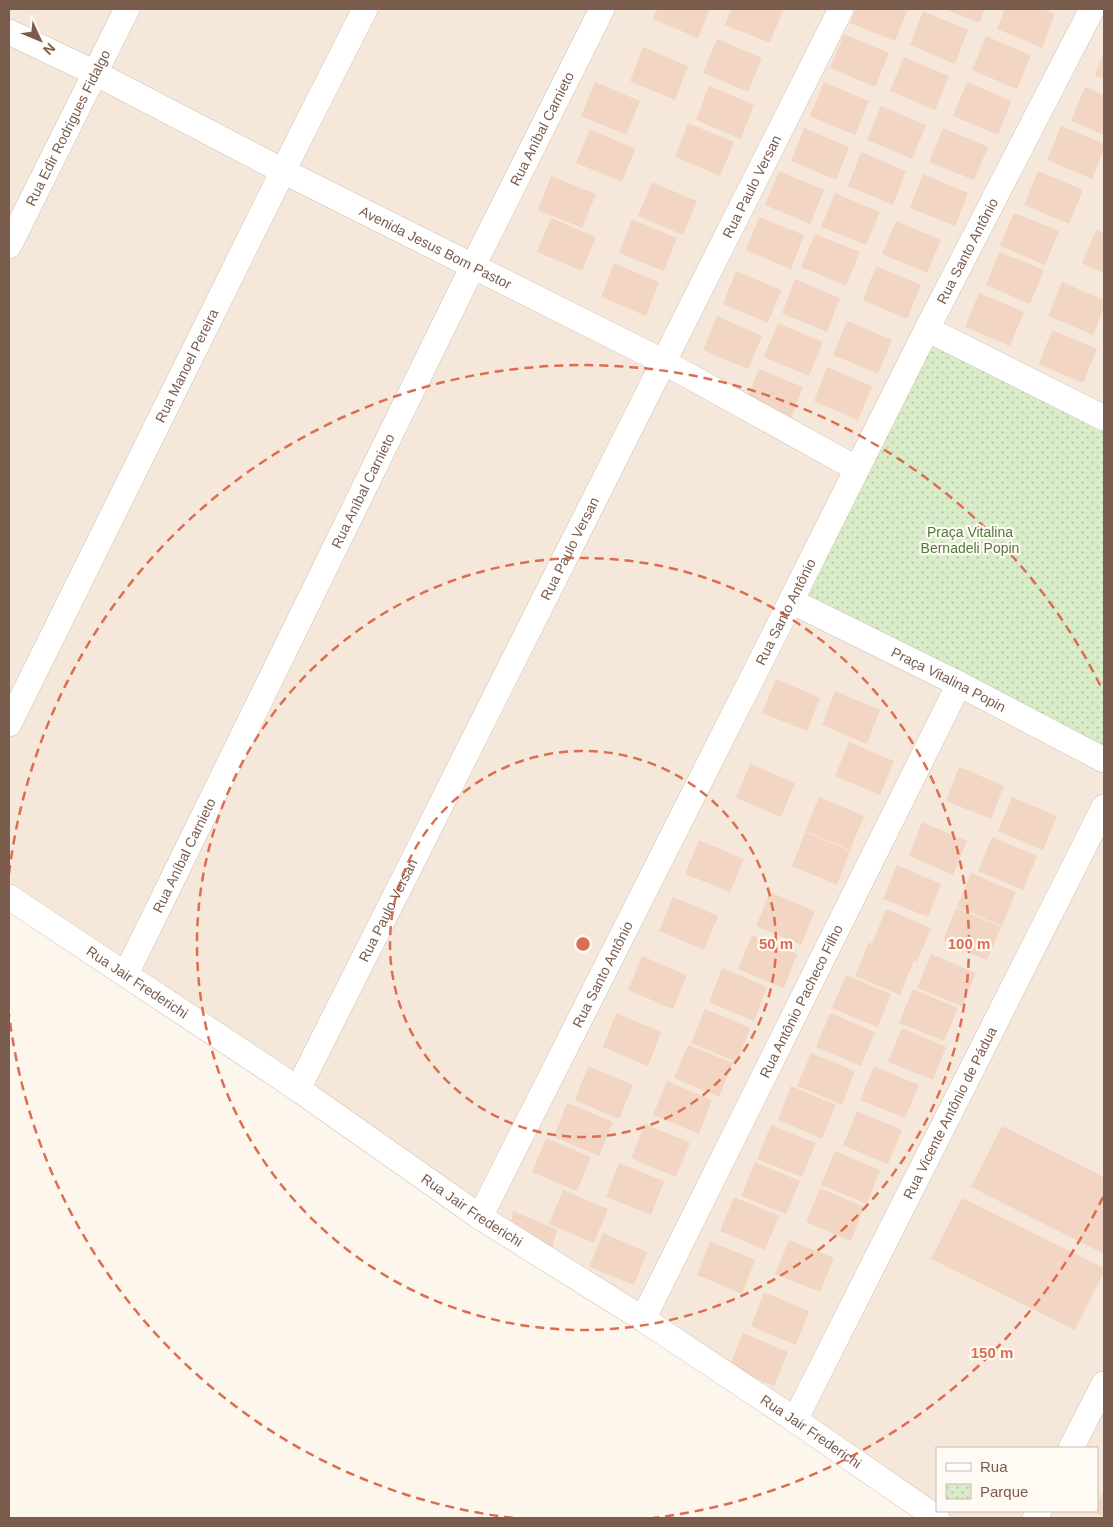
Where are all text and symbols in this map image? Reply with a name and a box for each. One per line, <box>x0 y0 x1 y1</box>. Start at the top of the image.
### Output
north arrow <box>15 15 65 65</box>
text: N <box>40 40 59 58</box>
street label: Rua Edir Rodrigues Fidalgo <box>22 47 113 208</box>
street label: Rua Aníbal Carnieto <box>507 69 577 188</box>
street label: Rua Paulo Versan <box>719 133 784 241</box>
street label: Rua Santo Antônio <box>933 195 1001 307</box>
street label: Avenida Jesus Bom Pastor <box>357 203 515 292</box>
street label: Rua Manoel Pereira <box>152 306 222 425</box>
street label: Rua Aníbal Carnieto <box>328 431 398 551</box>
street label: Rua Paulo Versan <box>537 494 602 603</box>
park label: Praça Vitalina Bernadeli Popin <box>921 524 1019 556</box>
street label: Rua Santo Antônio <box>752 556 819 668</box>
street label: Praça Vitalina Popin <box>889 644 1008 715</box>
street label: Rua Aníbal Carnieto <box>149 795 219 915</box>
street label: Rua Paulo Versan <box>355 856 420 964</box>
street label: Rua Santo Antônio <box>569 918 636 1030</box>
street label: Rua Antônio Pacheco Filho <box>756 922 846 1080</box>
centre of rings <box>574 935 592 953</box>
text: 50 m <box>759 935 793 952</box>
text: 100 m <box>948 935 990 952</box>
street label: Rua Jair Frederichi <box>84 943 191 1022</box>
street label: Rua Vicente Antônio de Pádua <box>900 1024 1000 1202</box>
street label: Rua Jair Frederichi <box>418 1170 526 1250</box>
text: 150 m <box>971 1344 1013 1361</box>
street label: Rua Jair Frederichi <box>758 1391 865 1471</box>
legend <box>936 1447 1098 1512</box>
text: Rua <box>980 1458 1008 1475</box>
text: Parque <box>980 1483 1028 1500</box>

